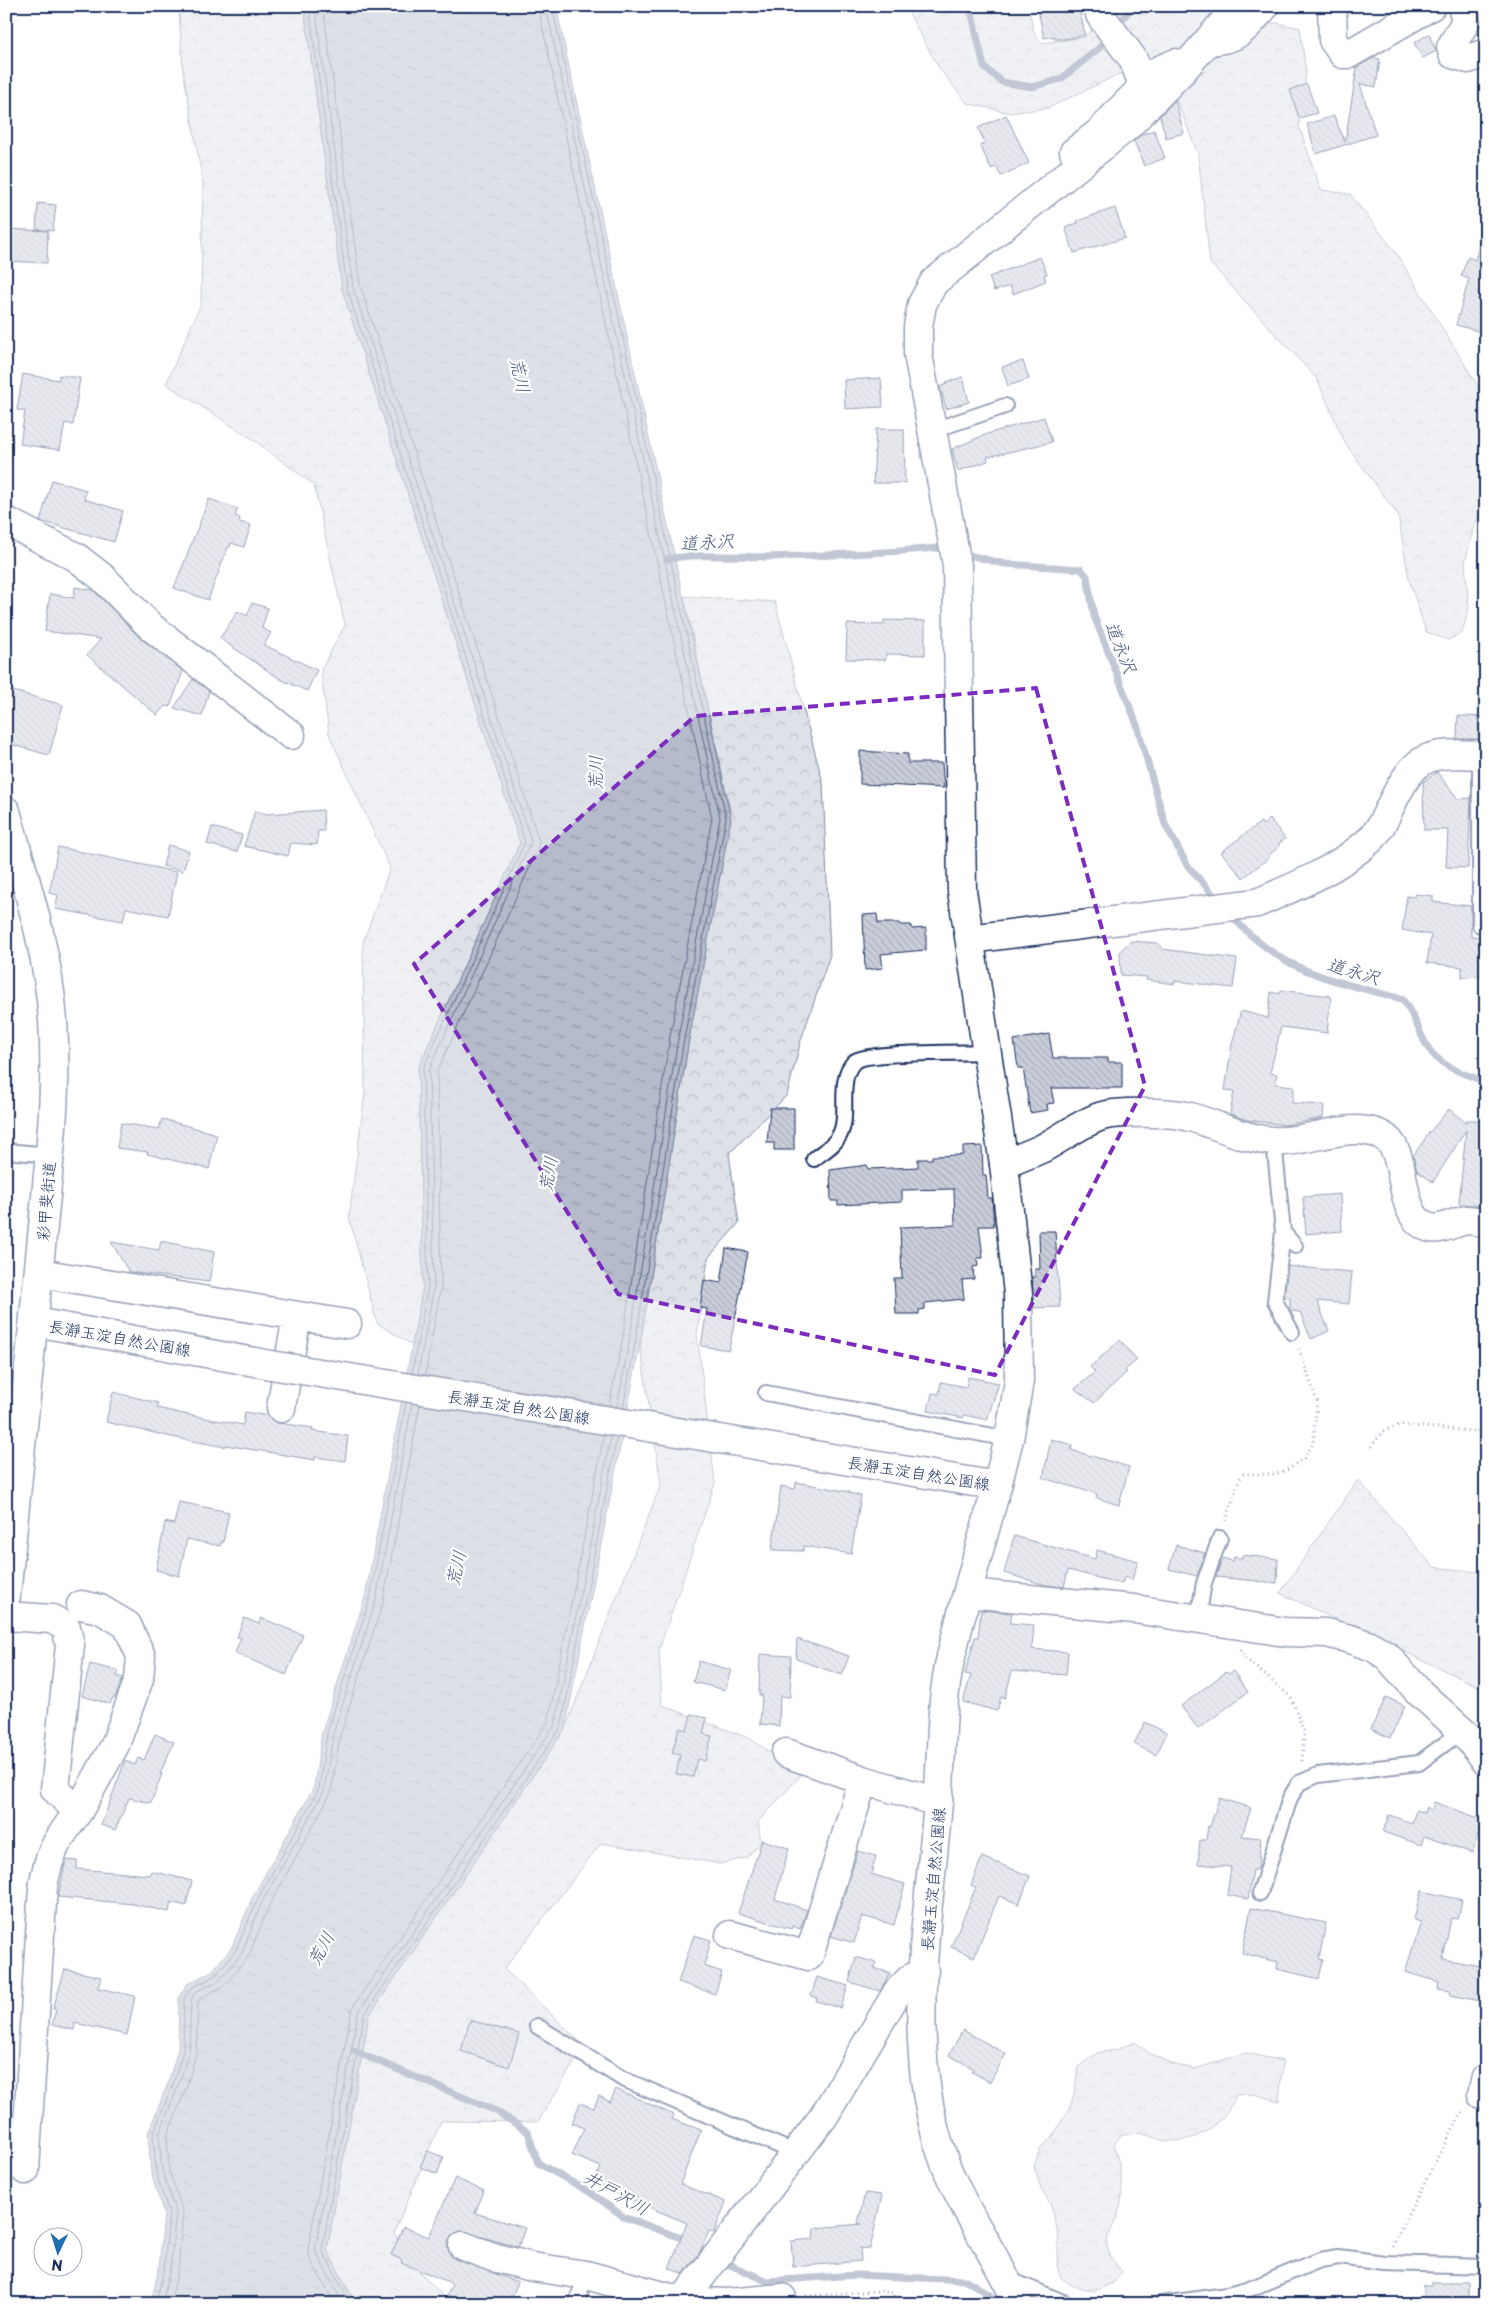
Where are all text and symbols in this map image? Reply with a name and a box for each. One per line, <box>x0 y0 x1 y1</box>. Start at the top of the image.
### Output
water label: 荒川 <box>504 355 538 395</box>
water label: 道永沢 <box>679 526 736 556</box>
water label: 道永沢 <box>1099 617 1145 678</box>
water label: 荒川 <box>581 755 608 791</box>
water label: 道永沢 <box>1324 950 1385 991</box>
water label: 荒川 <box>531 1154 563 1194</box>
street label: 彩甲斐街道 <box>30 1160 60 1242</box>
street label: 長瀞玉淀自然公園線 <box>47 1313 193 1361</box>
street label: 長瀞玉淀自然公園線 <box>446 1383 592 1429</box>
street label: 長瀞玉淀自然公園線 <box>846 1449 992 1495</box>
water label: 荒川 <box>438 1547 472 1589</box>
street label: 長瀞玉淀自然公園線 <box>914 1806 950 1952</box>
water label: 荒川 <box>299 1926 341 1970</box>
water label: 井戸沢川 <box>579 2163 655 2221</box>
north arrow <box>32 2228 82 2278</box>
text: N <box>51 2255 63 2276</box>

